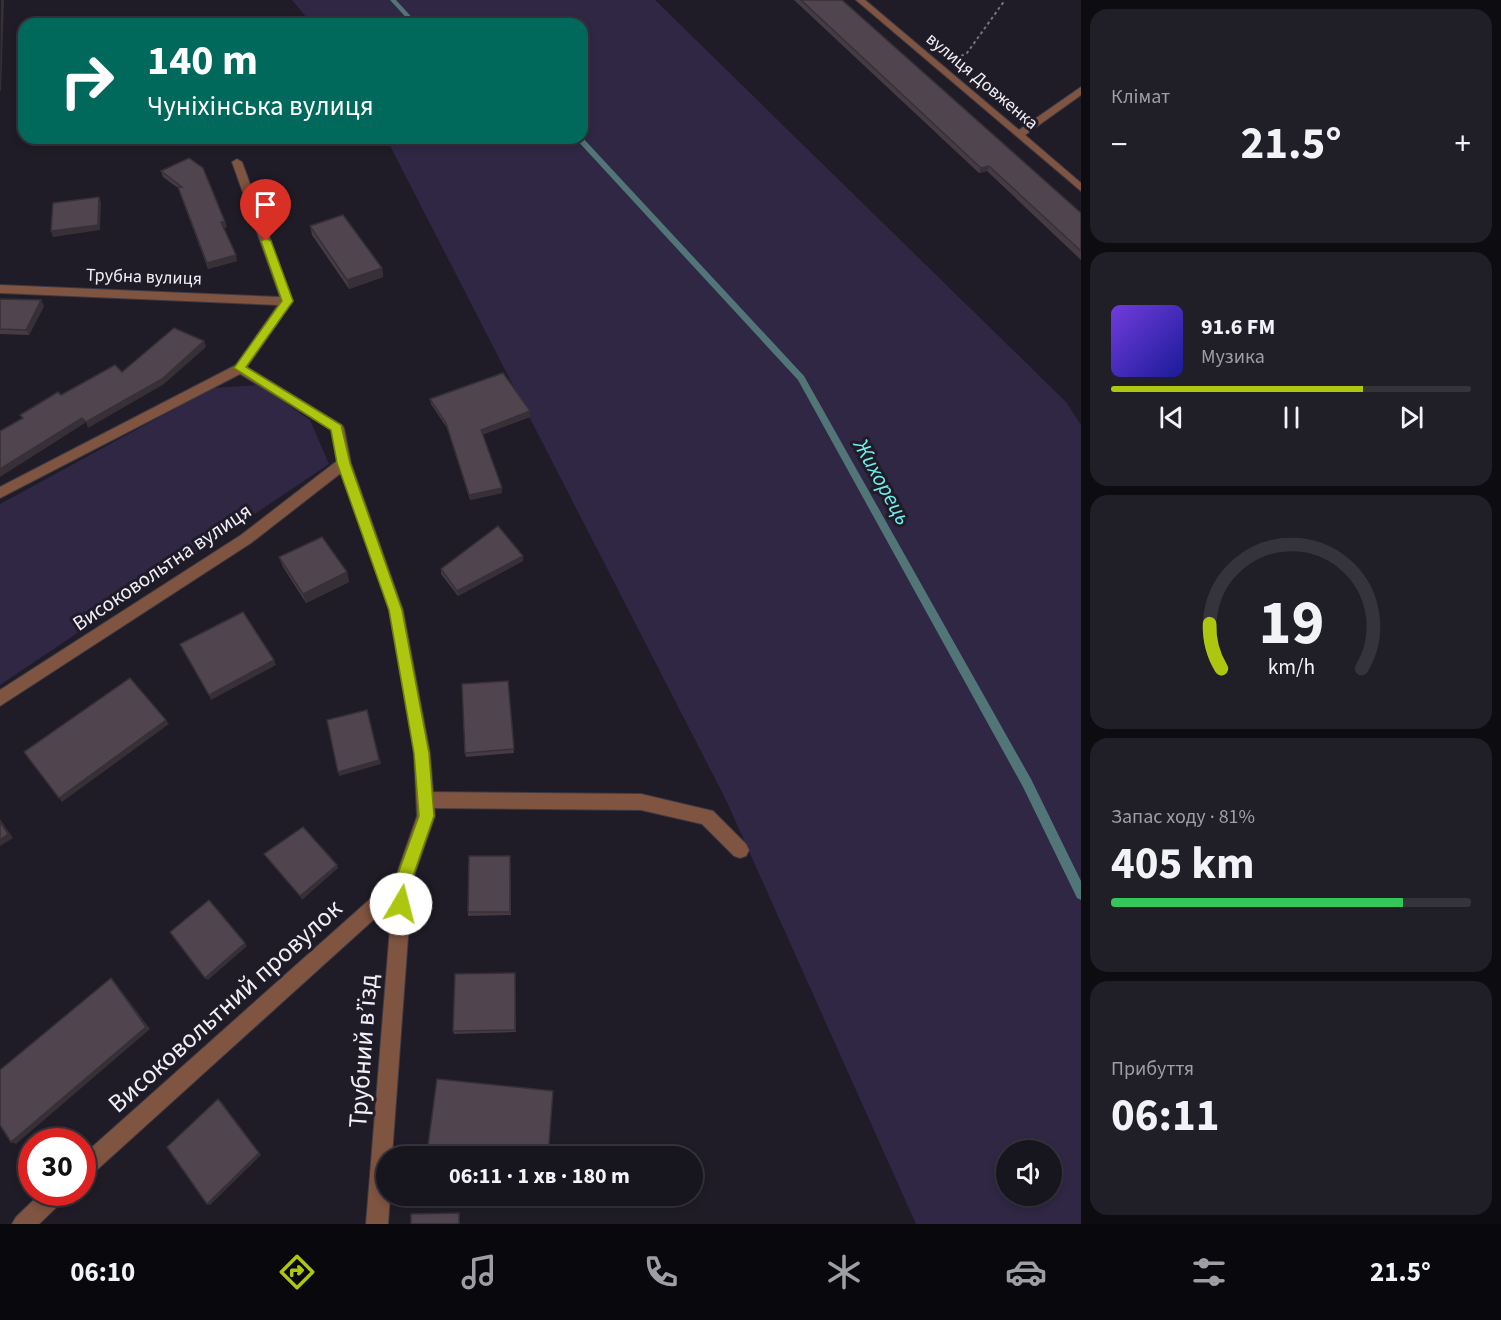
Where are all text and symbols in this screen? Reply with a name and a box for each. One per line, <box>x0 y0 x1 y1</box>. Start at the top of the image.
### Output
street label: вулиця Довженка <box>921 27 1043 135</box>
text: 140 m <box>147 31 258 91</box>
icon: right <box>48 42 126 120</box>
text: Клімат <box>1111 83 1170 111</box>
text: Чуніхінська вулиця <box>147 87 374 126</box>
text: 21.5° <box>1240 112 1342 176</box>
text: − <box>1111 121 1127 168</box>
text: + <box>1455 121 1471 168</box>
pin <box>240 179 291 241</box>
icon: arrive <box>249 188 282 221</box>
street label: Трубна вулиця <box>86 262 202 292</box>
text: 91.6 FM <box>1201 311 1275 343</box>
text: Музика <box>1201 343 1265 371</box>
icon: previous <box>1155 401 1188 434</box>
icon: pause <box>1275 401 1308 434</box>
icon: next <box>1395 401 1428 434</box>
water label: Жихорець <box>845 432 919 531</box>
street label: Високовольтна вулиця <box>66 496 258 638</box>
text: 19 <box>1258 579 1324 668</box>
text: km/h <box>1267 652 1315 683</box>
text: Запас ходу · 81% <box>1111 803 1255 831</box>
text: 405 km <box>1111 832 1255 896</box>
position arrow <box>369 872 433 936</box>
street label: Високовольтний провулок <box>100 891 350 1121</box>
street label: Трубний в’їзд <box>339 973 387 1129</box>
text: Прибуття <box>1111 1055 1194 1083</box>
text: 06:11 <box>1111 1084 1220 1148</box>
speed limit sign: 30 <box>18 1128 96 1206</box>
map controls <box>996 1140 1062 1206</box>
button: sound <box>996 1140 1062 1206</box>
text: 06:11 · 1 хв · 180 m <box>449 1160 630 1192</box>
icon: directions <box>276 1251 318 1293</box>
icon: music <box>458 1251 500 1293</box>
icon: phone <box>640 1251 682 1293</box>
icon: climate <box>823 1251 865 1293</box>
icon: car <box>1005 1251 1047 1293</box>
icon: filters <box>1188 1251 1230 1293</box>
text: 06:10 <box>70 1253 135 1292</box>
text: 21.5° <box>1370 1253 1431 1292</box>

